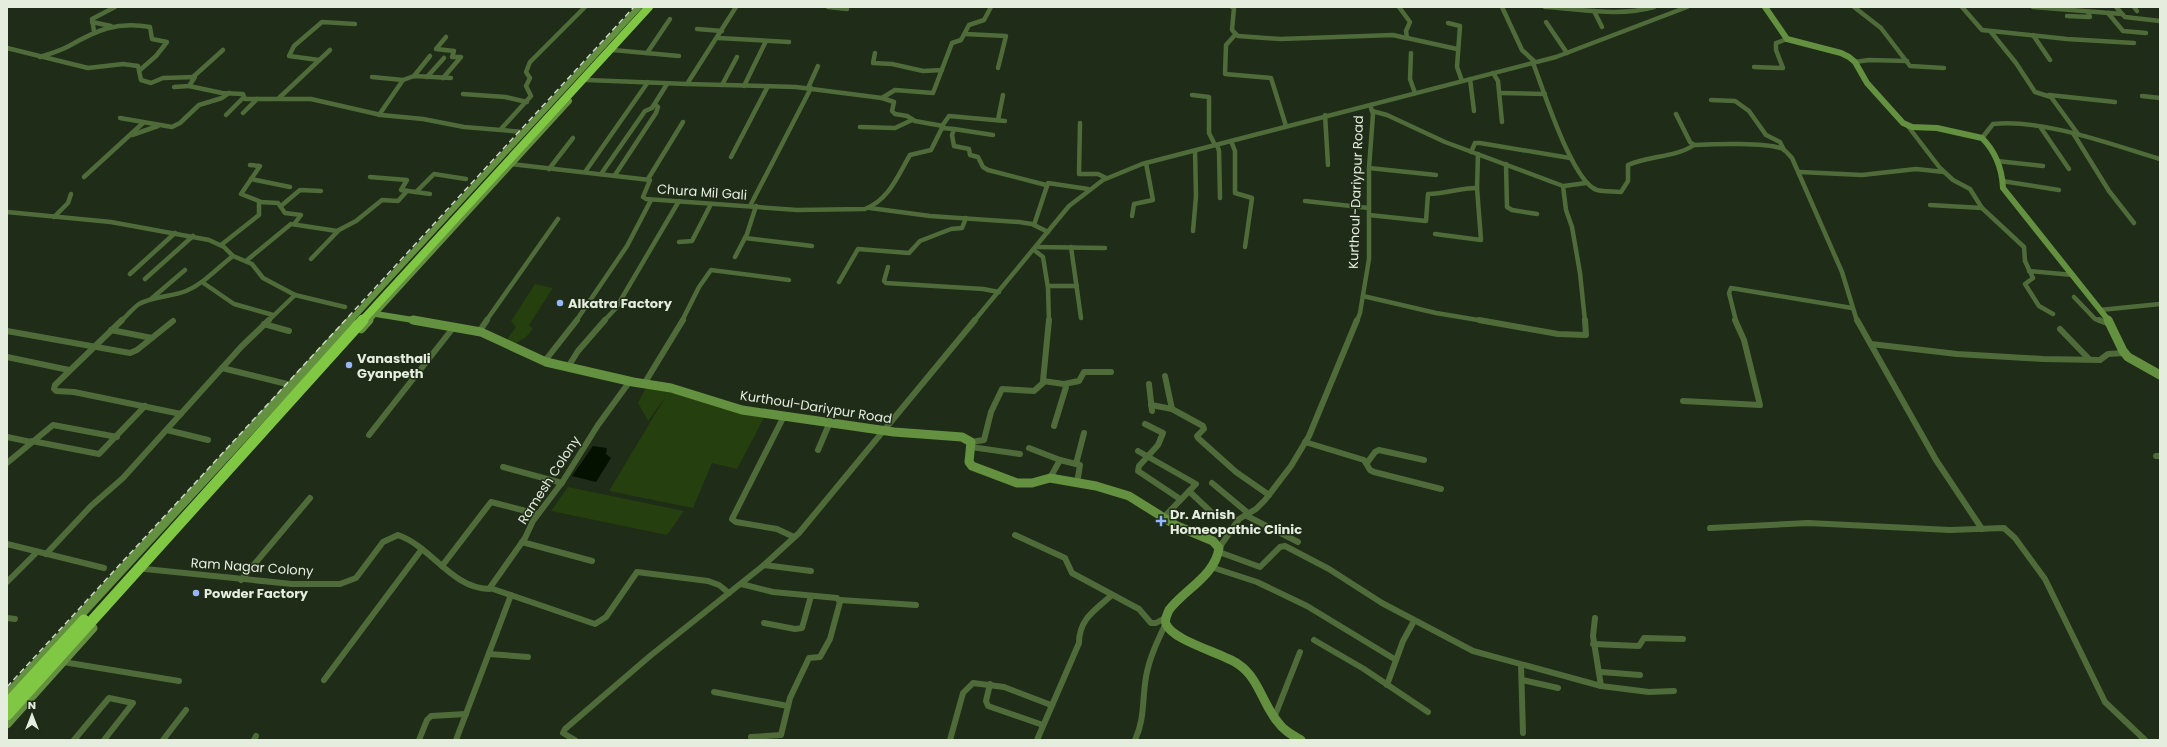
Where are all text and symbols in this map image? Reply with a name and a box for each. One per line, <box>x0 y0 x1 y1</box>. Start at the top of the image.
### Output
street label: Kurthoul-Dariypur Road <box>1344 115 1368 269</box>
street label: Chura Mil Gali <box>656 179 748 205</box>
place label: Alkatra Factory <box>568 294 673 313</box>
marker: Alkatra Factory <box>555 298 565 308</box>
place label: Vanasthali Gyanpeth <box>357 349 431 383</box>
marker: Vanasthali Gyanpeth <box>344 360 354 370</box>
street label: Kurthoul-Dariypur Road <box>739 386 893 428</box>
street label: Ramesh Colony <box>513 431 585 528</box>
place label: Dr. Arnish Homeopathic Clinic <box>1170 505 1302 539</box>
marker: Dr. Arnish Homeopathic Clinic <box>1155 515 1167 527</box>
street label: Ram Nagar Colony <box>190 553 315 581</box>
place label: Powder Factory <box>204 584 309 603</box>
marker: Powder Factory <box>191 588 201 598</box>
north arrow <box>12 695 52 735</box>
text: N <box>28 697 36 713</box>

